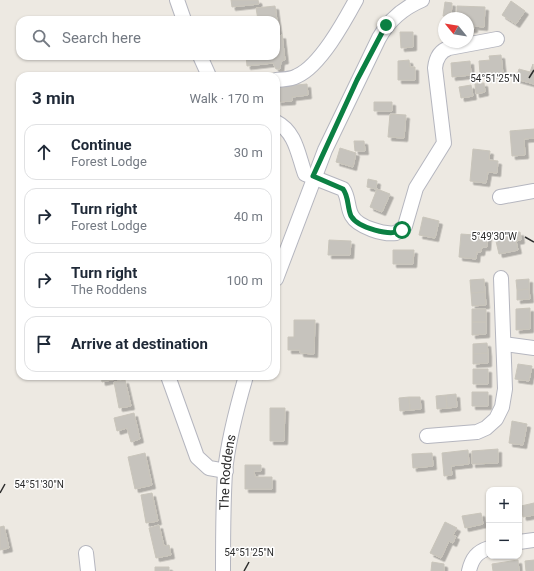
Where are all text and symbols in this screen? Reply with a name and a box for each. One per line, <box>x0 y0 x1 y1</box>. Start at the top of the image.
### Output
north arrow <box>438 12 474 48</box>
search box <box>16 16 280 60</box>
route end <box>377 16 395 34</box>
icon: search <box>30 27 52 49</box>
text: Search here <box>62 29 141 47</box>
text: 54°51'25"N <box>470 73 520 84</box>
text: 3 min <box>32 88 75 108</box>
text: Walk · 170 m <box>189 91 264 106</box>
text: Continue <box>71 136 132 154</box>
icon: ahead <box>33 141 55 163</box>
text: 30 m <box>234 145 263 160</box>
text: Forest Lodge <box>71 154 147 169</box>
text: Turn right <box>71 200 137 218</box>
icon: right <box>33 205 55 227</box>
text: 40 m <box>234 209 263 224</box>
text: Forest Lodge <box>71 218 147 233</box>
route start <box>393 221 411 239</box>
text: 5°49'30"W <box>471 231 517 242</box>
text: Turn right <box>71 264 137 282</box>
icon: right <box>33 269 55 291</box>
text: 100 m <box>226 273 263 288</box>
text: The Roddens <box>71 282 147 297</box>
icon: arrive <box>33 333 55 355</box>
text: Arrive at destination <box>71 335 208 353</box>
street label: The Roddens <box>216 433 239 510</box>
text: 54°51'30"N <box>14 479 64 490</box>
map controls <box>486 487 522 559</box>
button: + <box>486 487 522 523</box>
button: − <box>486 523 522 559</box>
text: 54°51'25"N <box>224 547 274 558</box>

